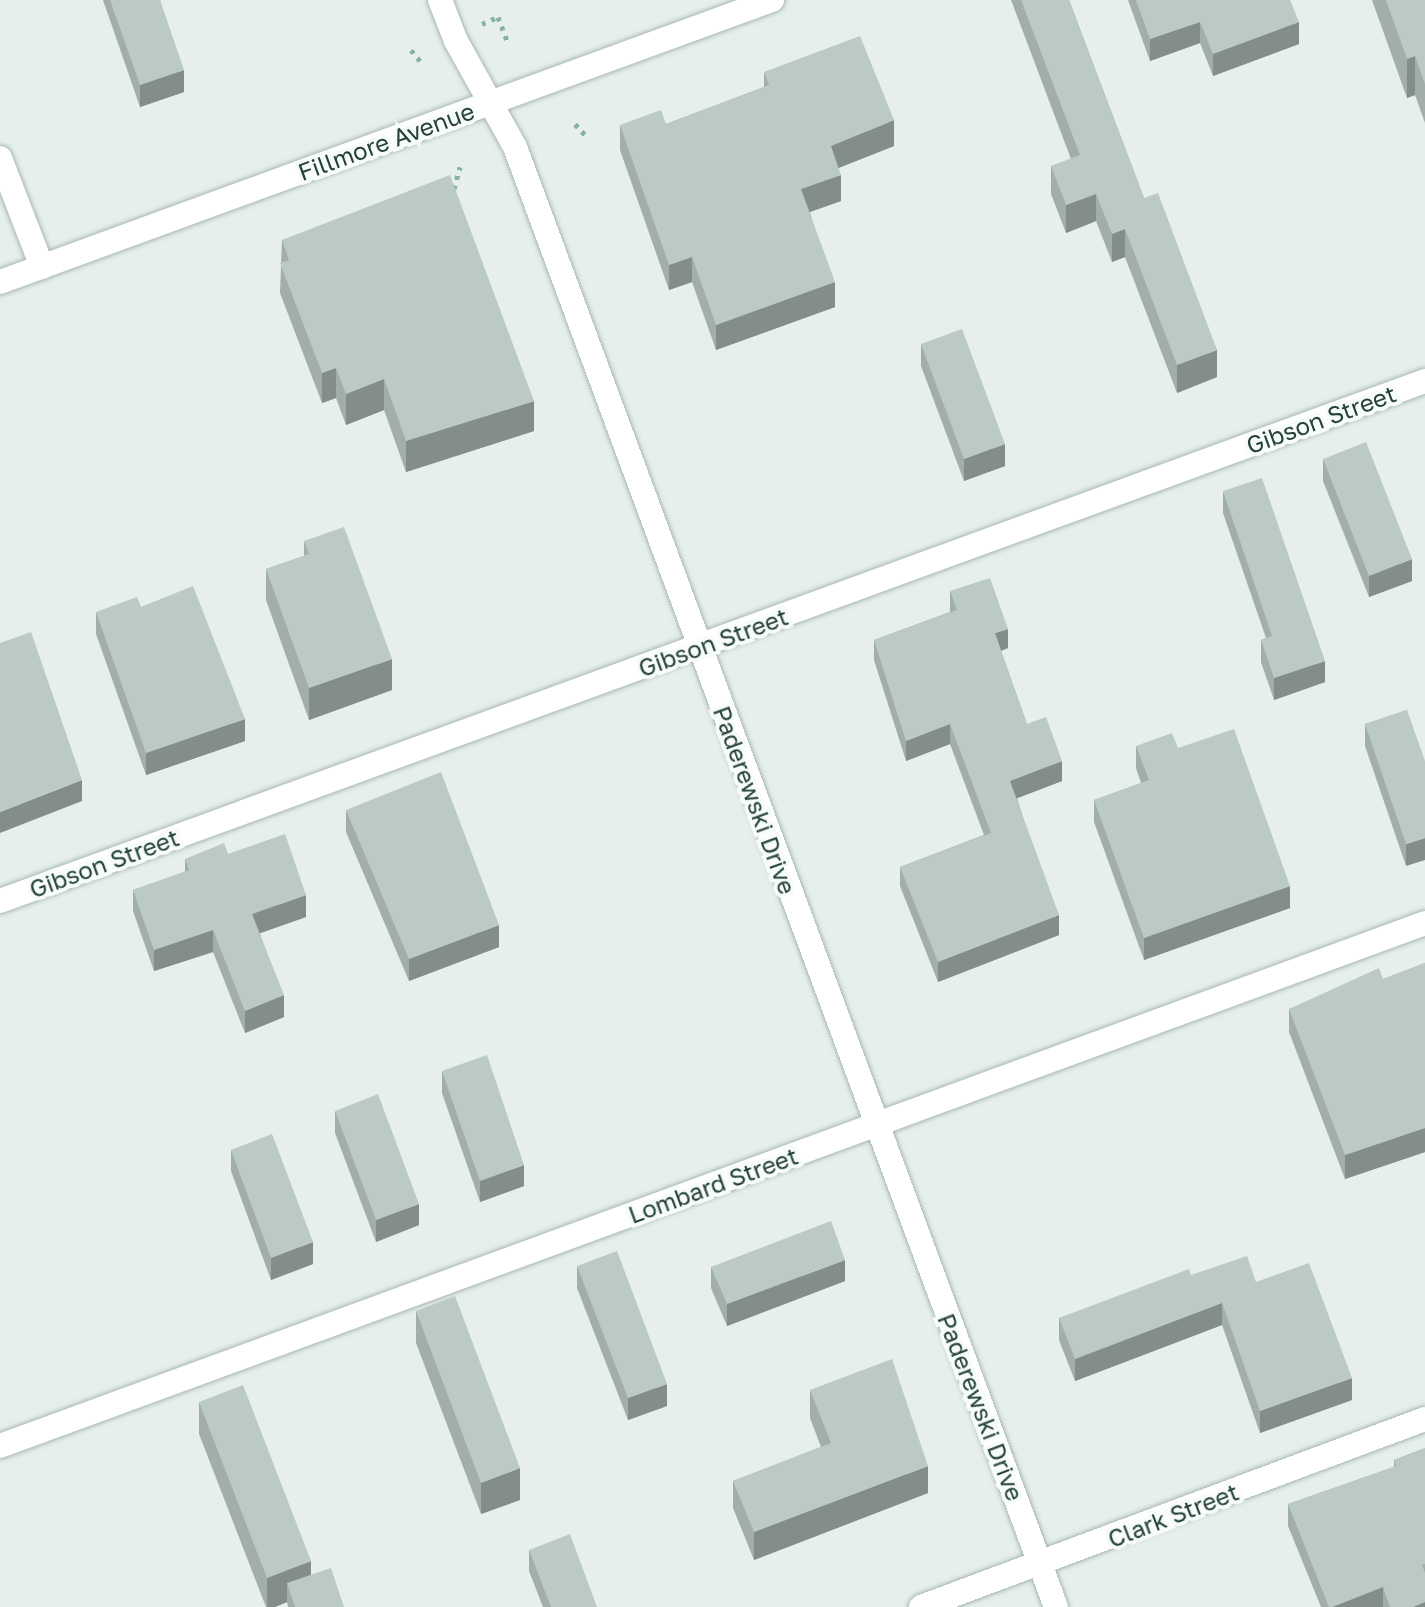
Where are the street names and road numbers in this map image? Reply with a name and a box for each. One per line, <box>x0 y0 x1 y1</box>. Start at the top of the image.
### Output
street label: Fillmore Avenue <box>294 96 478 186</box>
street label: Gibson Street <box>1242 379 1400 459</box>
street label: Gibson Street <box>634 602 792 682</box>
street label: Paderewski Drive <box>708 702 802 898</box>
street label: Gibson Street <box>25 823 183 903</box>
street label: Lombard Street <box>624 1141 802 1229</box>
street label: Paderewski Drive <box>932 1309 1030 1505</box>
street label: Clark Street <box>1104 1477 1242 1553</box>

